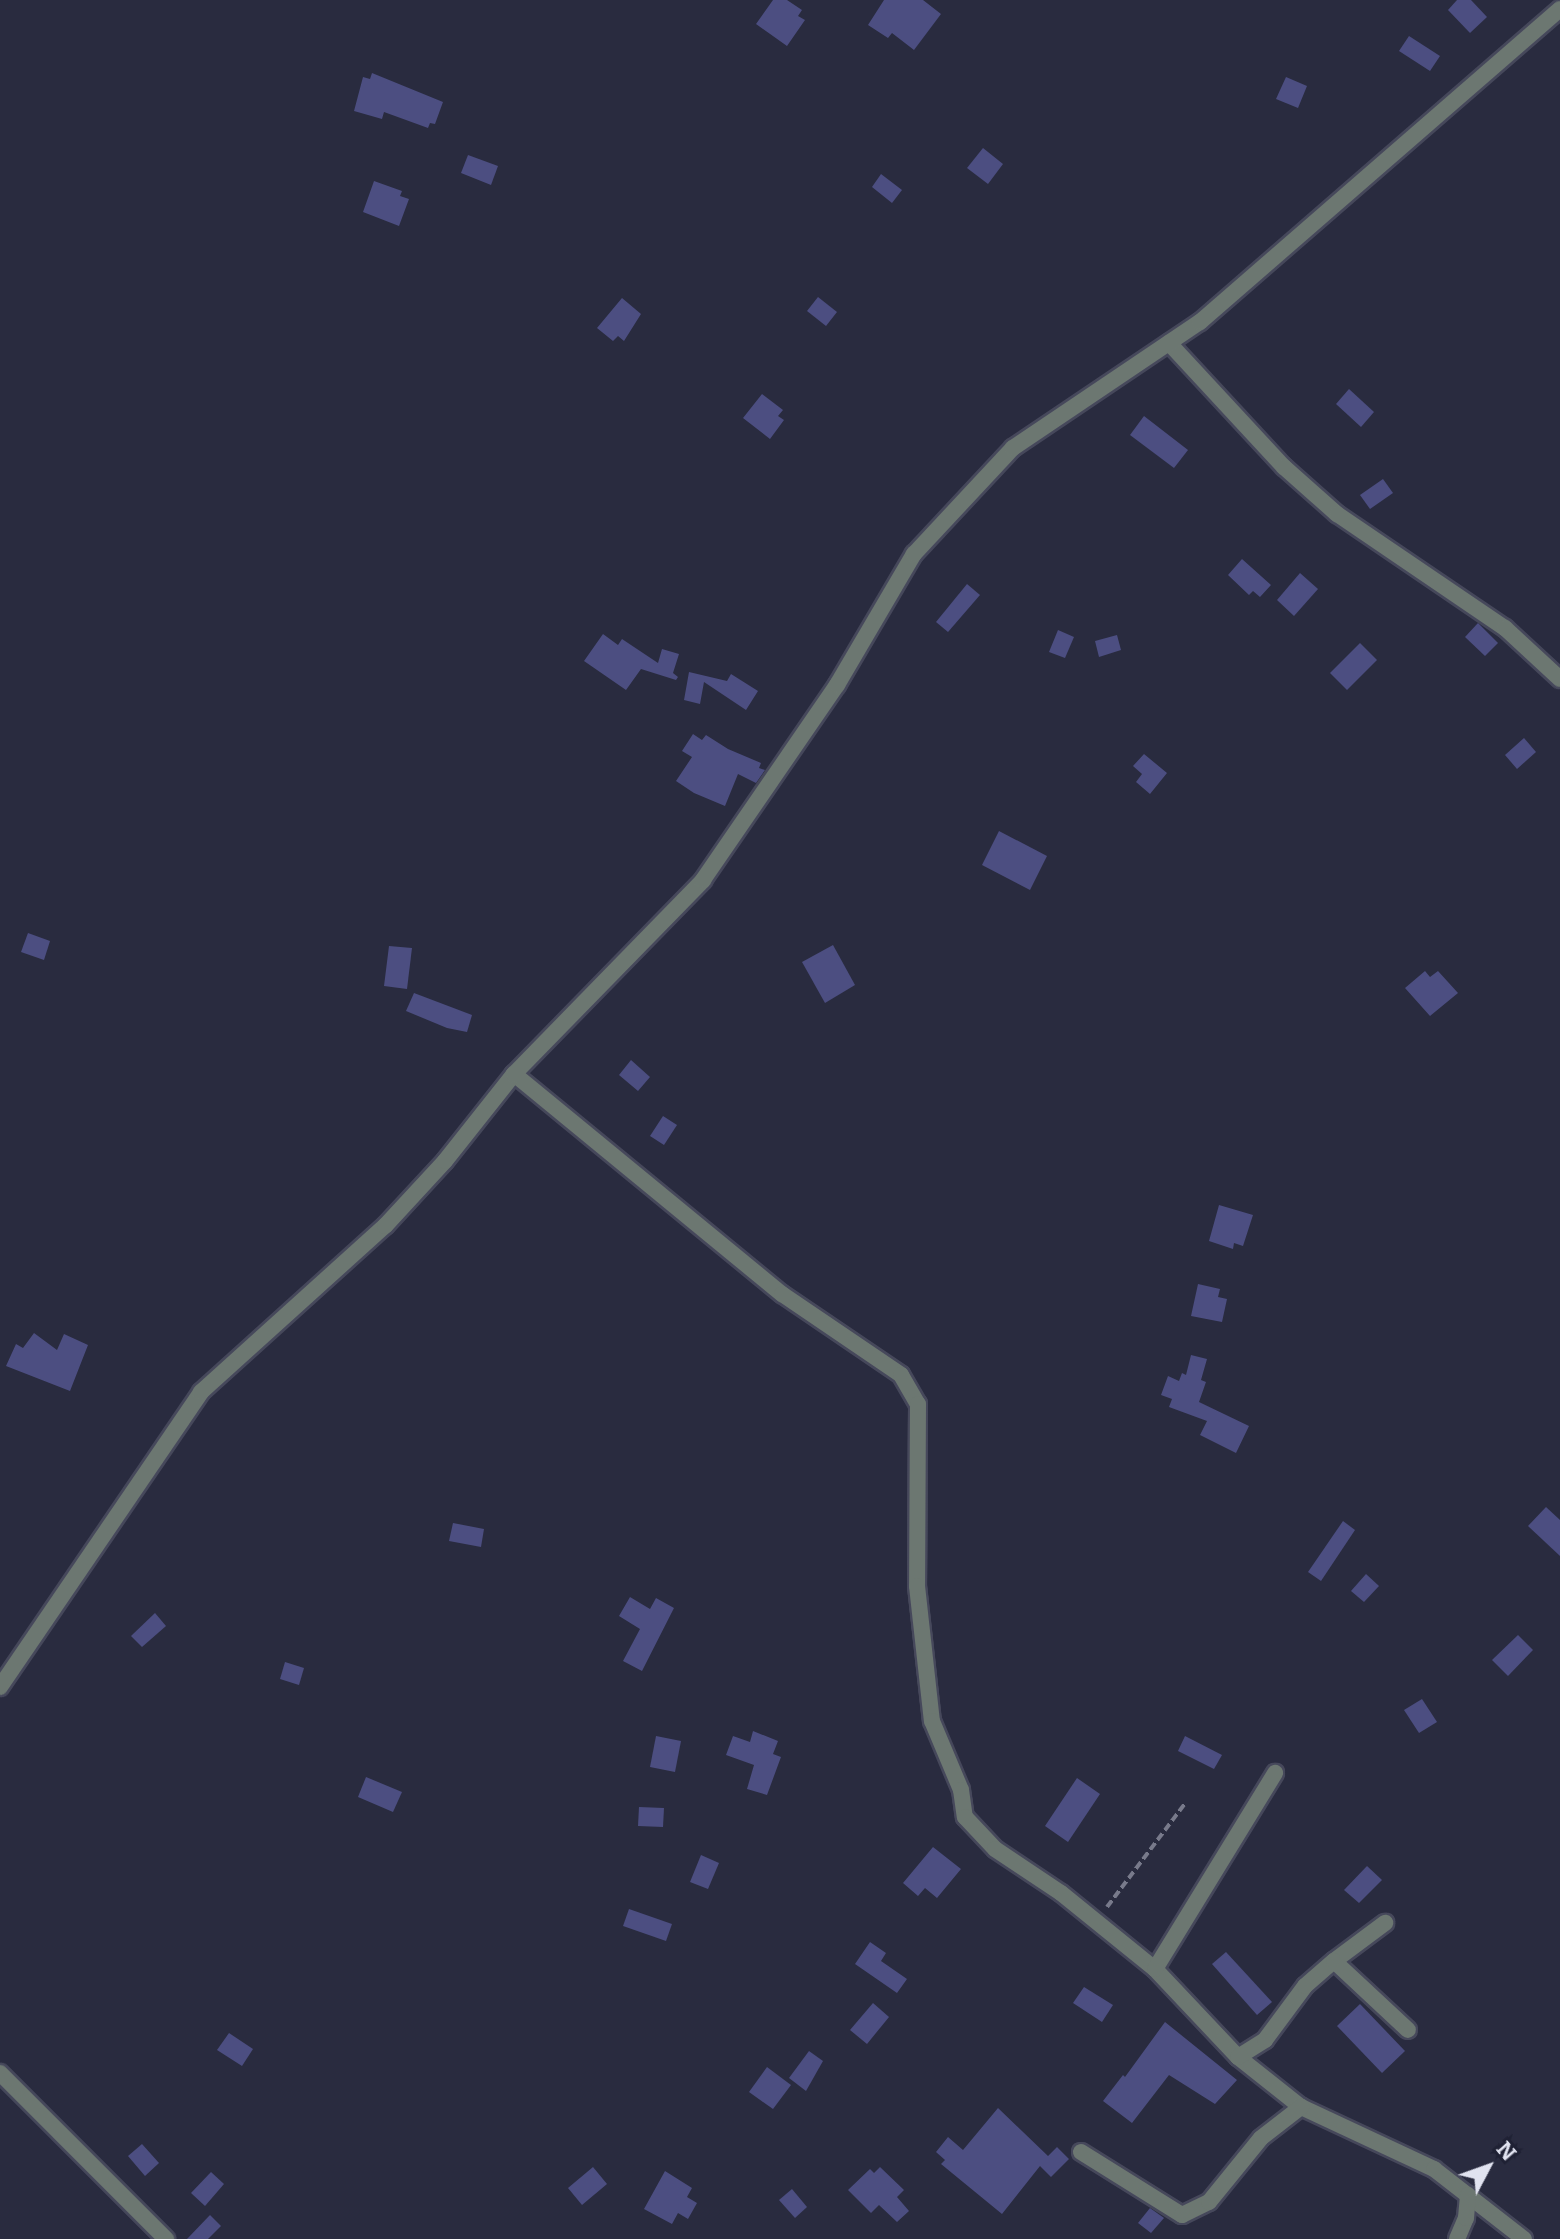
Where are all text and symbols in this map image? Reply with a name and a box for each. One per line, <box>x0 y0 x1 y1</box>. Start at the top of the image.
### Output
north arrow <box>1448 2127 1528 2207</box>
text: N <box>1491 2136 1522 2166</box>

